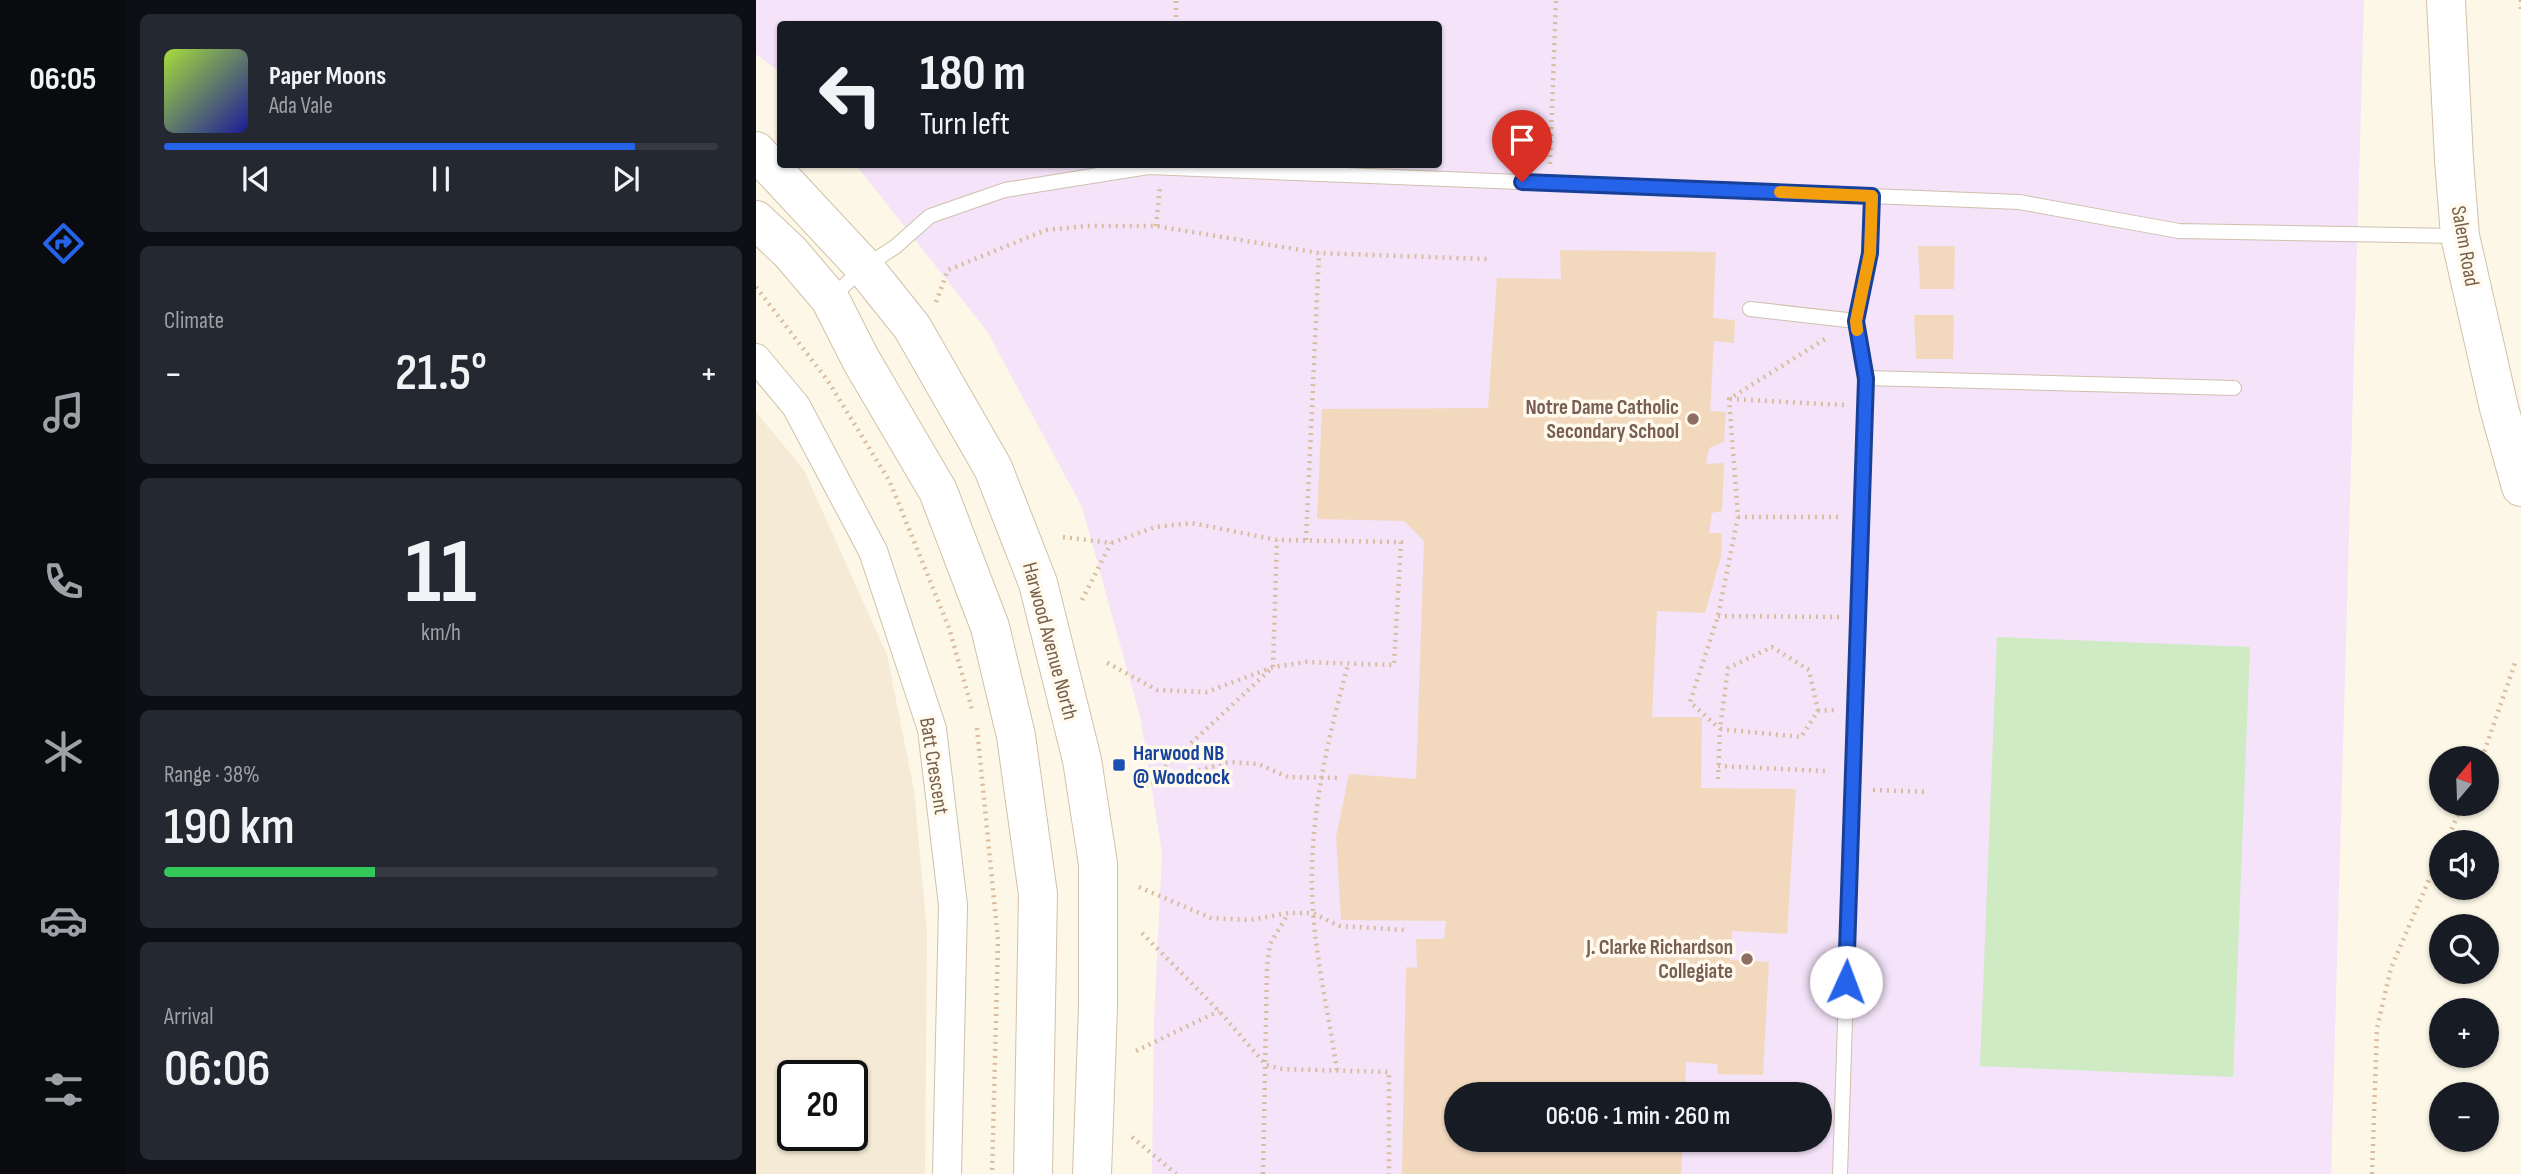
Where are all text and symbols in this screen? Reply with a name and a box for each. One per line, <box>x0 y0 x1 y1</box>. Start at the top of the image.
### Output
text: 180 m <box>920 45 1026 104</box>
icon: left <box>805 49 896 140</box>
text: 06:05 <box>30 60 96 99</box>
text: Paper Moons <box>269 61 386 92</box>
text: Ada Vale <box>269 92 333 120</box>
text: Turn left <box>920 105 1010 144</box>
pin <box>1492 110 1552 182</box>
icon: arrive <box>1503 121 1541 159</box>
icon: previous <box>237 160 275 198</box>
icon: pause <box>422 160 460 198</box>
icon: next <box>607 160 645 198</box>
street label: Salem Road <box>2446 204 2484 288</box>
icon: directions <box>39 219 88 268</box>
text: Climate <box>164 307 224 335</box>
text: 21.5° <box>395 342 487 405</box>
text: − <box>164 352 183 397</box>
text: + <box>699 352 718 397</box>
icon: music <box>39 388 88 437</box>
place label: Notre Dame Catholic Secondary School <box>1525 395 1679 444</box>
marker: Notre Dame Catholic Secondary School <box>1685 411 1701 427</box>
text: 11 <box>405 519 477 628</box>
icon: phone <box>39 557 88 606</box>
street label: Harwood Avenue North <box>1017 559 1083 723</box>
text: km/h <box>421 619 461 647</box>
street label: Batt Crescent <box>914 716 954 816</box>
icon: climate <box>39 727 88 776</box>
place label: Harwood NB @ Woodcock <box>1133 741 1230 790</box>
north arrow <box>2429 746 2499 816</box>
map controls <box>2429 746 2499 1152</box>
marker: Harwood NB @ Woodcock <box>1111 757 1127 773</box>
text: Range · 38% <box>164 761 260 789</box>
text: 190 km <box>164 796 295 859</box>
button: sound <box>2429 830 2499 900</box>
icon: car <box>39 896 88 945</box>
button: search <box>2429 914 2499 984</box>
place label: J. Clarke Richardson Collegiate <box>1585 935 1733 984</box>
position arrow <box>1809 945 1883 1019</box>
marker: J. Clarke Richardson Collegiate <box>1739 951 1755 967</box>
button: + <box>2429 998 2499 1068</box>
text: Arrival <box>164 1003 213 1031</box>
text: 06:06 <box>164 1038 271 1101</box>
speed limit sign: 20 <box>777 1060 868 1151</box>
icon: filters <box>39 1065 88 1114</box>
button: − <box>2429 1082 2499 1152</box>
text: 06:06 · 1 min · 260 m <box>1546 1101 1730 1132</box>

